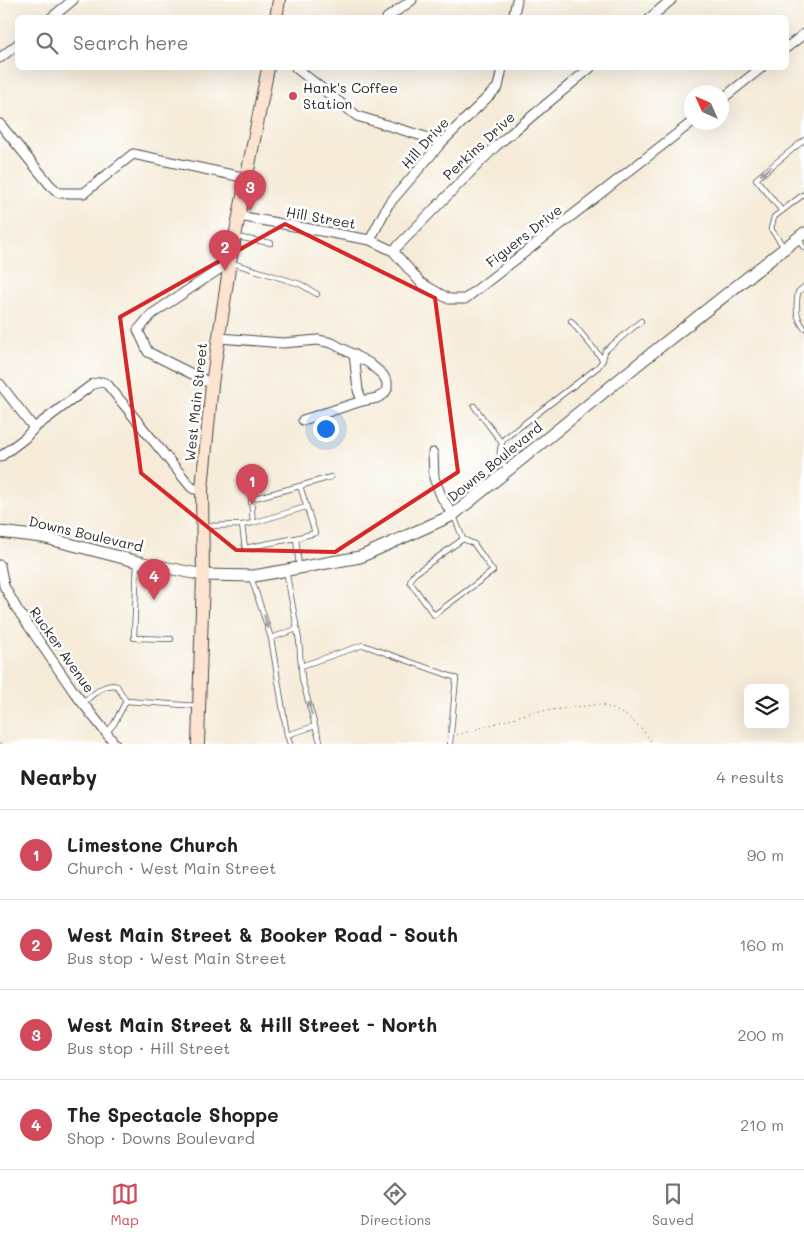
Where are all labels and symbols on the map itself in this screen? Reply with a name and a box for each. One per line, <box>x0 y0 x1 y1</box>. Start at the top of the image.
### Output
place label: Hank's Coffee Station <box>303 78 398 113</box>
north arrow <box>684 85 729 130</box>
marker: Hank's Coffee Station <box>287 90 299 102</box>
street label: Perkins Drive <box>439 107 519 184</box>
street label: Hill Drive <box>397 113 453 172</box>
one-way arrow <box>760 165 773 176</box>
pin: 3 <box>234 170 266 211</box>
street label: Figuers Drive <box>482 200 566 271</box>
street label: Hill Street <box>285 202 357 233</box>
pin: 2 <box>209 230 241 271</box>
street label: West Main Street <box>180 342 211 462</box>
your location <box>313 416 339 442</box>
street label: Downs Boulevard <box>443 417 546 506</box>
pin: 1 <box>236 464 268 505</box>
street label: Downs Boulevard <box>27 511 145 556</box>
pin: 4 <box>138 559 170 600</box>
street label: Rucker Avenue <box>26 603 99 696</box>
one-way arrow <box>263 615 271 630</box>
one-way arrow <box>305 700 313 715</box>

